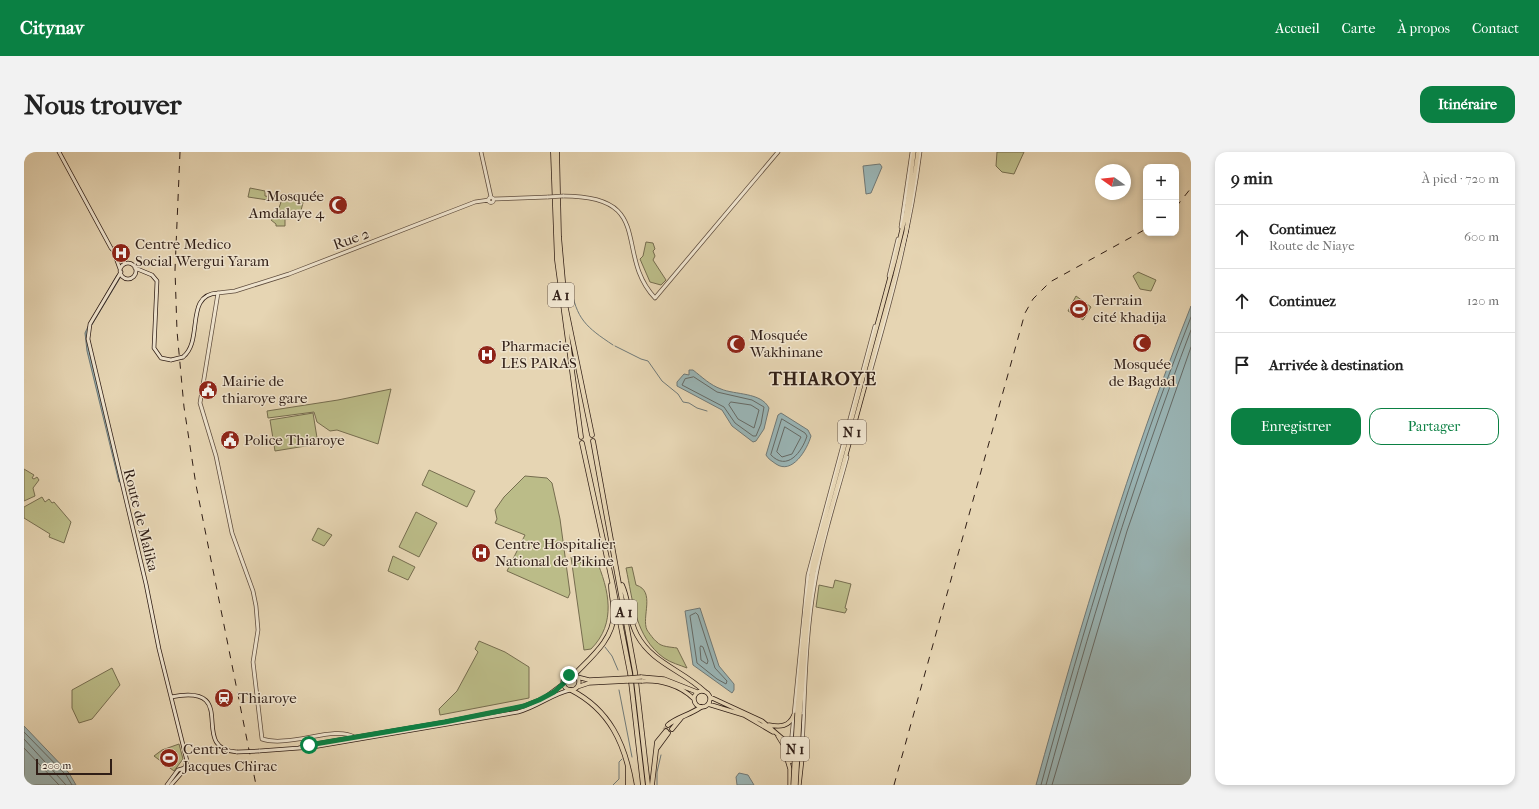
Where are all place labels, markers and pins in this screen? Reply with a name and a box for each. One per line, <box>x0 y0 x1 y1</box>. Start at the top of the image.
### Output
place label: Mosquée Amdalaye 4 <box>248 187 325 222</box>
mosque icon: Mosquée Amdalaye 4 <box>327 194 349 216</box>
place label: Centre Medico Social Wergui Yaram <box>135 235 270 270</box>
hospital icon: Centre Medico Social Wergui Yaram <box>110 242 132 264</box>
place label: Terrain cité khadija <box>1093 291 1167 326</box>
sports icon: Terrain cité khadija <box>1068 298 1090 320</box>
place label: Mosquée Wakhinane <box>749 326 823 361</box>
mosque icon: Mosquée de Bagdad <box>1131 332 1153 354</box>
mosque icon: Mosquée Wakhinane <box>725 333 747 355</box>
place label: Pharmacie LES PARAS <box>501 337 577 372</box>
hospital icon: Pharmacie LES PARAS <box>476 344 498 366</box>
place label: Mosquée de Bagdad <box>1109 355 1176 390</box>
place label: Mairie de thiaroye gare <box>222 372 308 407</box>
public building icon: Mairie de thiaroye gare <box>197 379 219 401</box>
public building icon: Police Thiaroye <box>219 429 241 451</box>
place label: Police Thiaroye <box>244 431 345 449</box>
place label: Centre Hospitalier National de Pikine <box>495 535 616 570</box>
hospital icon: Centre Hospitalier National de Pikine <box>470 542 492 564</box>
station icon: Thiaroye <box>213 687 235 709</box>
place label: Thiaroye <box>238 689 297 707</box>
place label: Centre Jacques Chirac <box>182 740 278 775</box>
sports icon: Centre Jacques Chirac <box>158 747 180 769</box>

